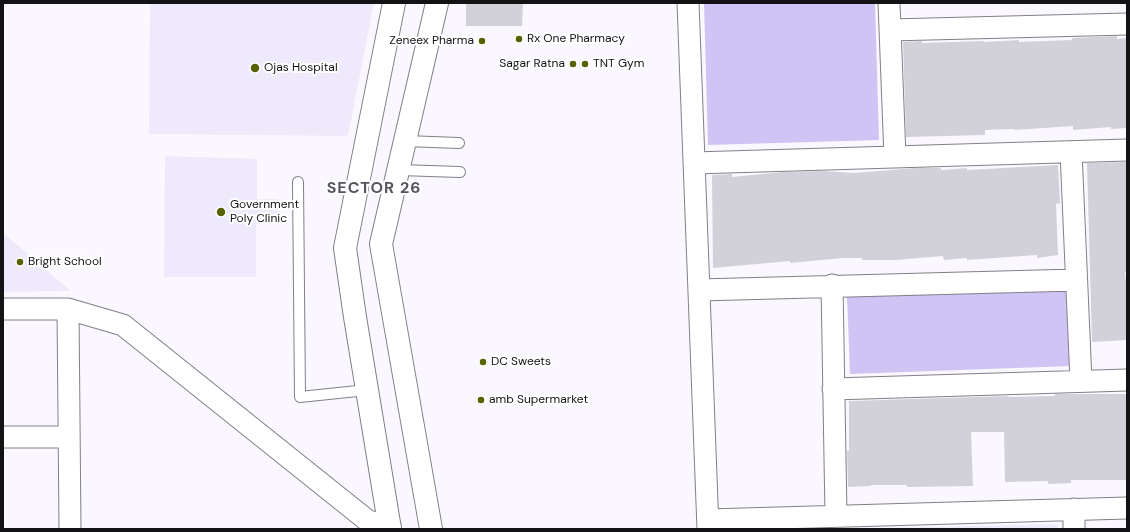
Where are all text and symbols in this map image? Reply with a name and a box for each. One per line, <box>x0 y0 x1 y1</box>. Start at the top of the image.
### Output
place label: Rx One Pharmacy <box>527 32 625 46</box>
place label: Zeneex Pharma <box>389 34 474 48</box>
marker: Rx One Pharmacy <box>514 34 524 44</box>
marker: Zeneex Pharma <box>477 36 487 46</box>
place label: Sagar Ratna <box>499 57 565 71</box>
place label: TNT Gym <box>593 57 644 71</box>
marker: Sagar Ratna <box>568 59 578 69</box>
marker: TNT Gym <box>580 59 590 69</box>
place label: Ojas Hospital <box>264 61 338 75</box>
marker: Ojas Hospital <box>249 62 261 74</box>
district label: SECTOR 26 <box>327 179 421 199</box>
place label: Government Poly Clinic <box>230 198 299 226</box>
marker: Government Poly Clinic <box>215 206 227 218</box>
place label: Bright School <box>28 255 102 269</box>
marker: Bright School <box>15 257 25 267</box>
place label: DC Sweets <box>491 355 551 369</box>
marker: DC Sweets <box>478 357 488 367</box>
place label: amb Supermarket <box>489 393 588 407</box>
marker: amb Supermarket <box>476 395 486 405</box>

